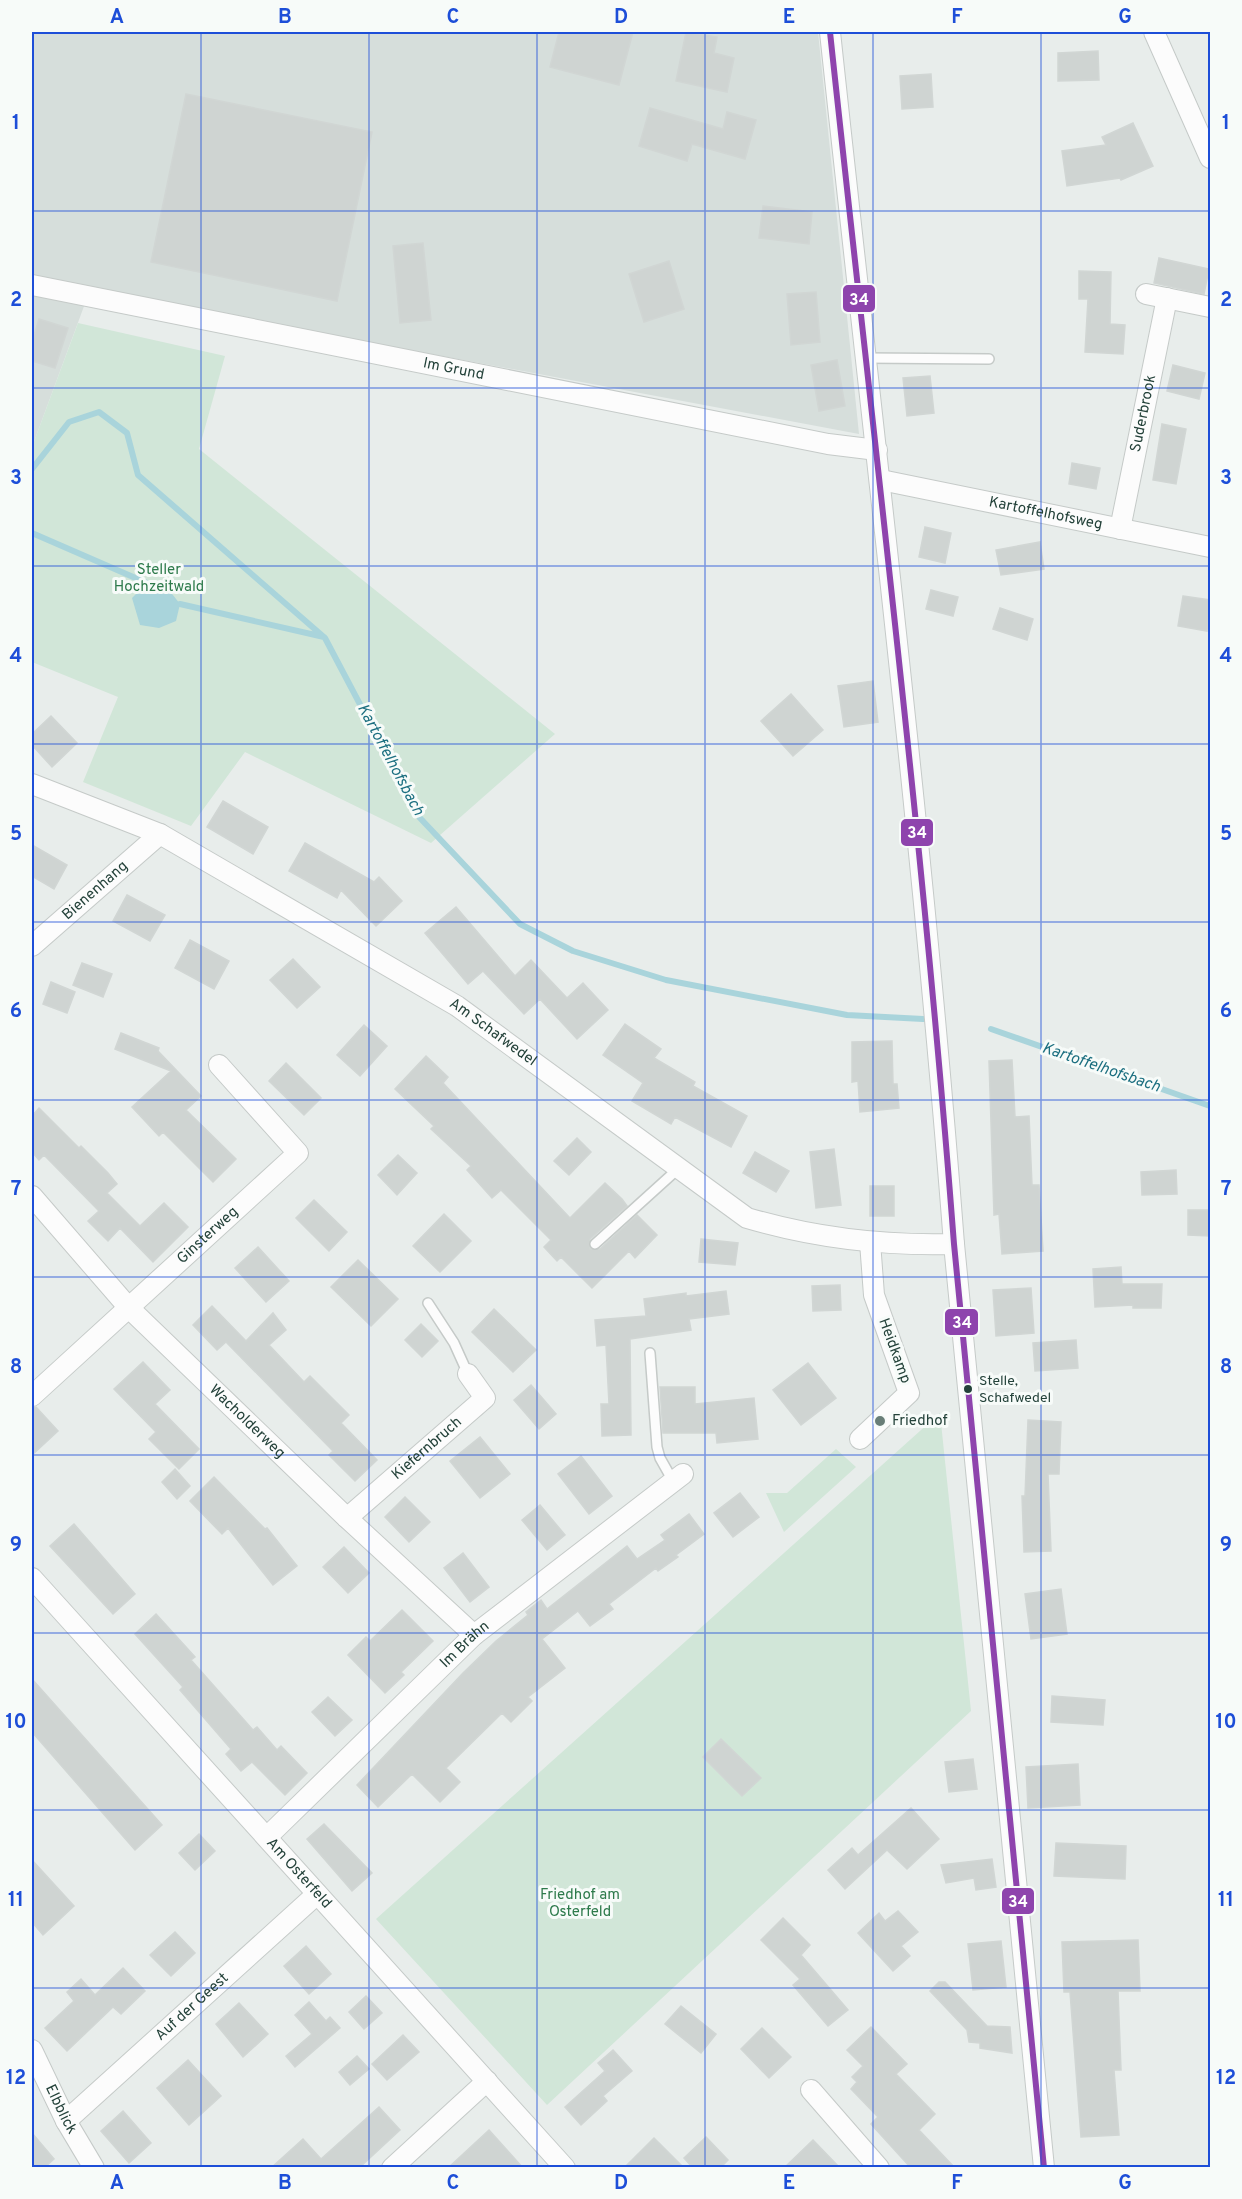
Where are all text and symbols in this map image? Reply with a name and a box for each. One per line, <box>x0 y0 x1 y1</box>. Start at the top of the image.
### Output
text: A <box>110 5 124 31</box>
text: B <box>278 5 292 31</box>
text: C <box>447 5 459 31</box>
text: D <box>614 5 628 31</box>
text: E <box>783 5 795 31</box>
text: F <box>951 5 963 31</box>
text: G <box>1118 5 1132 31</box>
text: 1 <box>12 111 20 137</box>
text: 1 <box>1222 111 1230 137</box>
line badge: 34 <box>842 284 876 313</box>
text: 2 <box>10 288 22 314</box>
text: 2 <box>1220 288 1232 314</box>
text: 34 <box>849 291 869 311</box>
street label: Im Grund <box>421 354 486 385</box>
street label: Suderbrook <box>1126 373 1161 454</box>
text: 3 <box>10 466 22 492</box>
text: 3 <box>1220 466 1232 492</box>
street label: Kartoffelhofsweg <box>987 493 1104 534</box>
park label: Steller Hochzeitwald <box>114 561 204 597</box>
text: 4 <box>10 644 22 670</box>
text: 4 <box>1220 644 1232 670</box>
water label: Kartoffelhofsbach <box>352 701 428 820</box>
line badge: 34 <box>900 818 934 847</box>
text: 5 <box>10 822 22 848</box>
text: 5 <box>1220 822 1232 848</box>
text: 34 <box>907 824 927 844</box>
street label: Bienenhang <box>58 857 132 925</box>
street label: Am Schafwedel <box>446 994 540 1070</box>
text: 6 <box>10 999 22 1025</box>
text: 6 <box>1220 999 1232 1025</box>
water label: Kartoffelhofsbach <box>1039 1038 1163 1098</box>
text: 7 <box>11 1177 21 1203</box>
text: 7 <box>1221 1177 1231 1203</box>
street label: Ginsterweg <box>173 1203 242 1268</box>
line badge: 34 <box>944 1308 979 1336</box>
text: 34 <box>952 1314 972 1334</box>
street label: Heidkamp <box>873 1316 915 1386</box>
text: 8 <box>10 1355 22 1381</box>
text: 8 <box>1220 1355 1232 1381</box>
place label: Stelle, Schafwedel <box>979 1373 1051 1407</box>
street label: Wacholderweg <box>205 1381 289 1463</box>
marker: Stelle, Schafwedel <box>962 1383 974 1395</box>
place label: Friedhof <box>892 1412 948 1431</box>
street label: Kiefernbruch <box>388 1413 466 1484</box>
marker: Friedhof <box>873 1414 887 1428</box>
text: 9 <box>10 1533 22 1559</box>
text: 9 <box>1220 1533 1232 1559</box>
street label: Im Brähn <box>436 1617 493 1672</box>
text: 10 <box>5 1710 27 1736</box>
text: 10 <box>1215 1710 1237 1736</box>
street label: Am Osterfeld <box>262 1834 336 1913</box>
park label: Friedhof am Osterfeld <box>540 1886 620 1922</box>
line badge: 34 <box>1001 1887 1035 1915</box>
text: 11 <box>8 1888 24 1914</box>
text: 11 <box>1218 1888 1234 1914</box>
text: 34 <box>1008 1893 1028 1913</box>
street label: Auf der Geest <box>151 1969 233 2045</box>
text: 12 <box>6 2066 26 2092</box>
text: 12 <box>1216 2066 1236 2092</box>
street label: Elbblick <box>40 2082 81 2138</box>
text: A <box>110 2171 124 2197</box>
text: B <box>278 2171 292 2197</box>
text: C <box>447 2171 459 2197</box>
text: D <box>614 2171 628 2197</box>
text: E <box>783 2171 795 2197</box>
text: F <box>951 2171 963 2197</box>
text: G <box>1118 2171 1132 2197</box>

